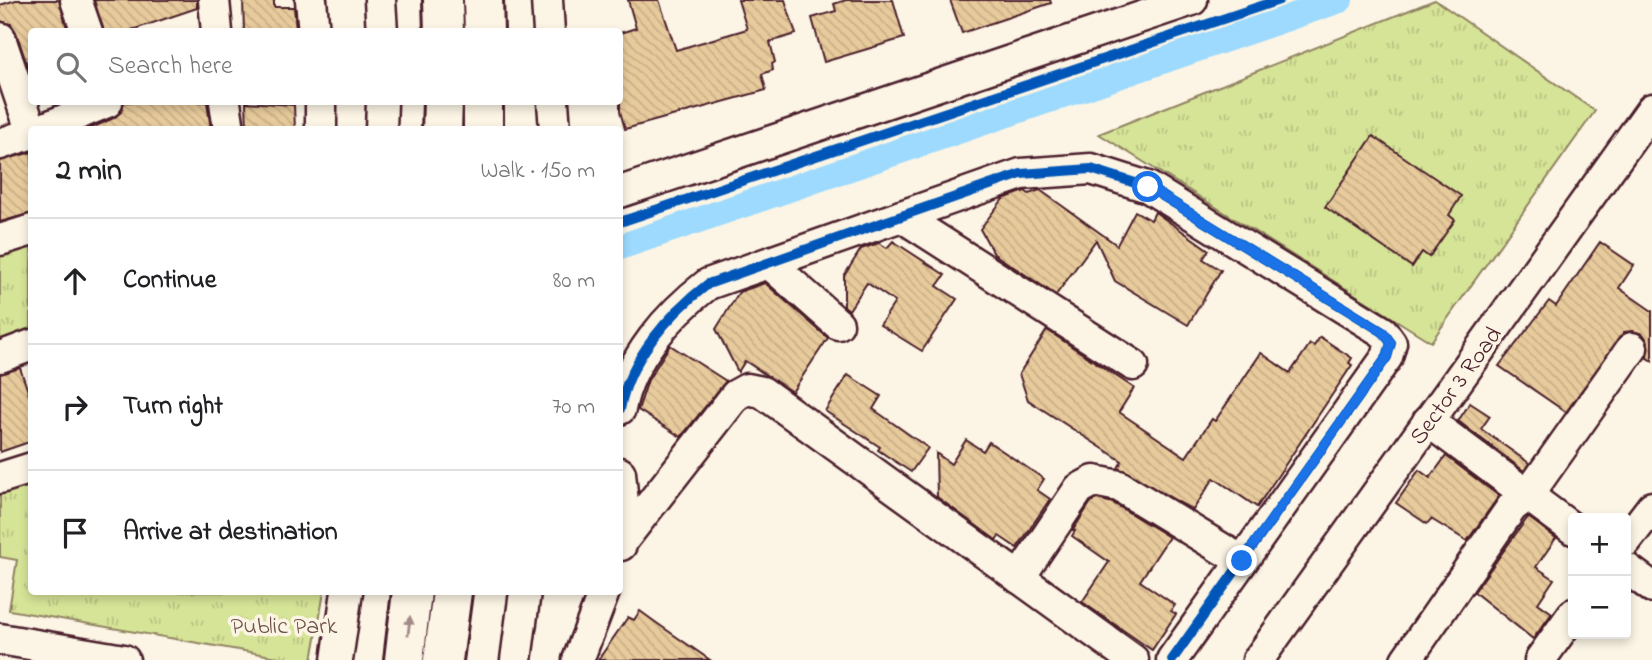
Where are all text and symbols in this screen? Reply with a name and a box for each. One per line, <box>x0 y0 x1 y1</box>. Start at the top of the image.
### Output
search box <box>28 28 623 105</box>
icon: search <box>52 48 90 86</box>
text: Search here <box>108 48 233 86</box>
text: 2 min <box>56 150 122 194</box>
text: Walk · 150 m <box>480 155 595 188</box>
route start <box>1132 171 1163 202</box>
icon: ahead <box>56 262 94 300</box>
text: Continue <box>123 262 216 300</box>
text: 80 m <box>553 265 595 298</box>
street label: Sector 3 Road <box>1402 320 1512 453</box>
icon: right <box>56 388 94 426</box>
text: Turn right <box>123 388 223 426</box>
text: 70 m <box>552 391 595 424</box>
map controls <box>1568 513 1631 639</box>
button: + <box>1568 513 1631 576</box>
icon: arrive <box>56 514 94 552</box>
text: Arrive at destination <box>123 514 338 552</box>
route end <box>1226 545 1257 576</box>
button: − <box>1568 576 1631 639</box>
park label: Public Park <box>231 610 338 645</box>
one-way arrow <box>404 615 415 637</box>

